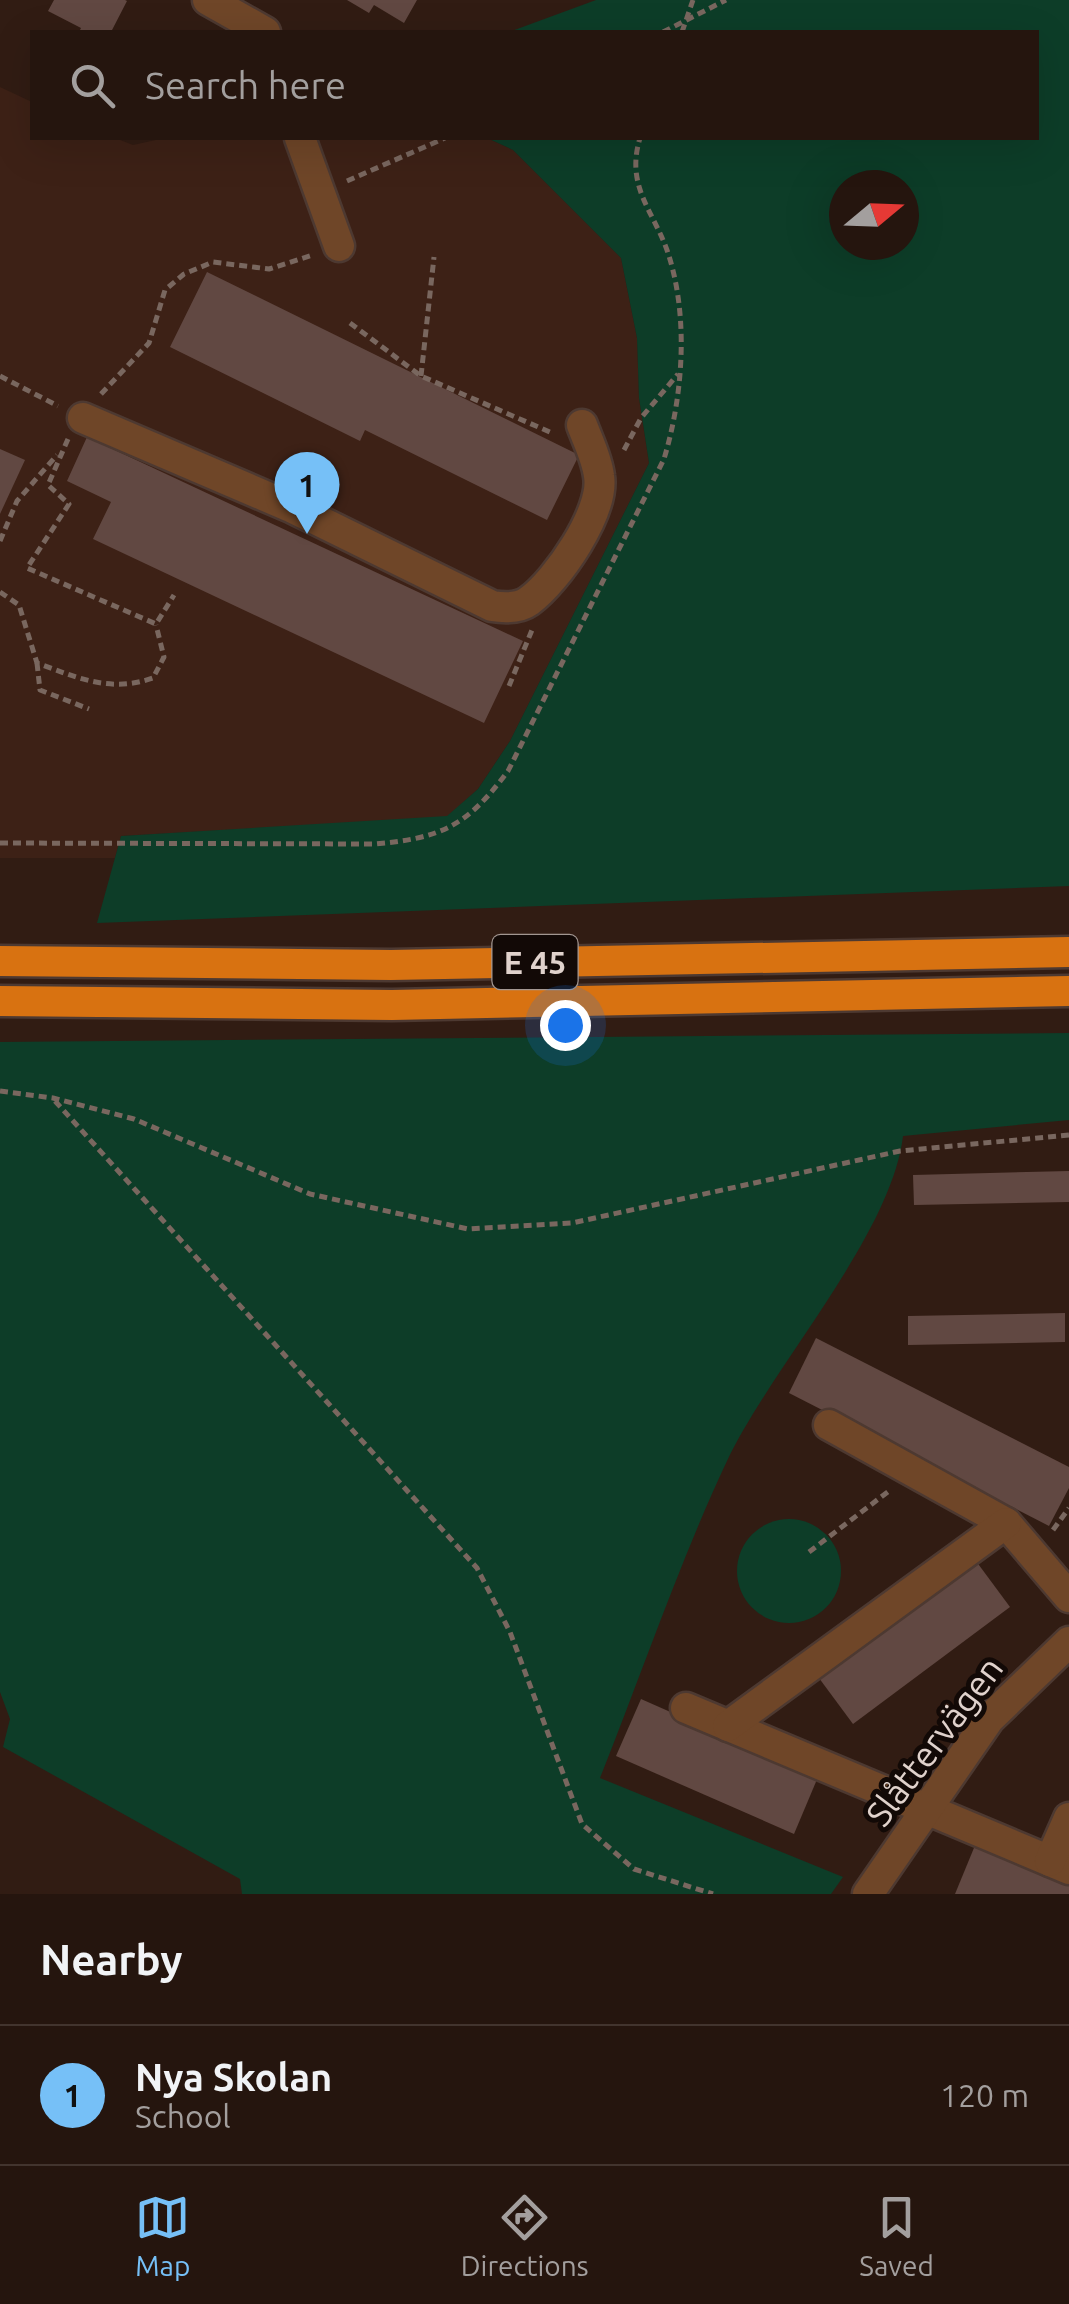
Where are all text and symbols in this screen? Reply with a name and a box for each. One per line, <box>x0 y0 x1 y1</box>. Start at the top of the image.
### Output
search box <box>30 30 1039 140</box>
icon: search <box>65 58 120 113</box>
text: Search here <box>145 64 346 106</box>
north arrow <box>829 170 919 260</box>
pin: 1 <box>274 452 340 534</box>
road number: E 45 <box>492 935 578 989</box>
your location <box>540 1000 591 1051</box>
street label: Slåttervägen <box>858 1649 1010 1833</box>
text: Nearby <box>40 1936 183 1983</box>
text: Nya Skolan <box>135 2056 332 2098</box>
text: 1 <box>63 2077 82 2113</box>
text: 120 m <box>940 2077 1029 2113</box>
text: School <box>135 2098 231 2134</box>
tab: Map <box>135 2190 190 2281</box>
tab: Directions <box>461 2190 589 2281</box>
tab: Saved <box>859 2190 934 2281</box>

